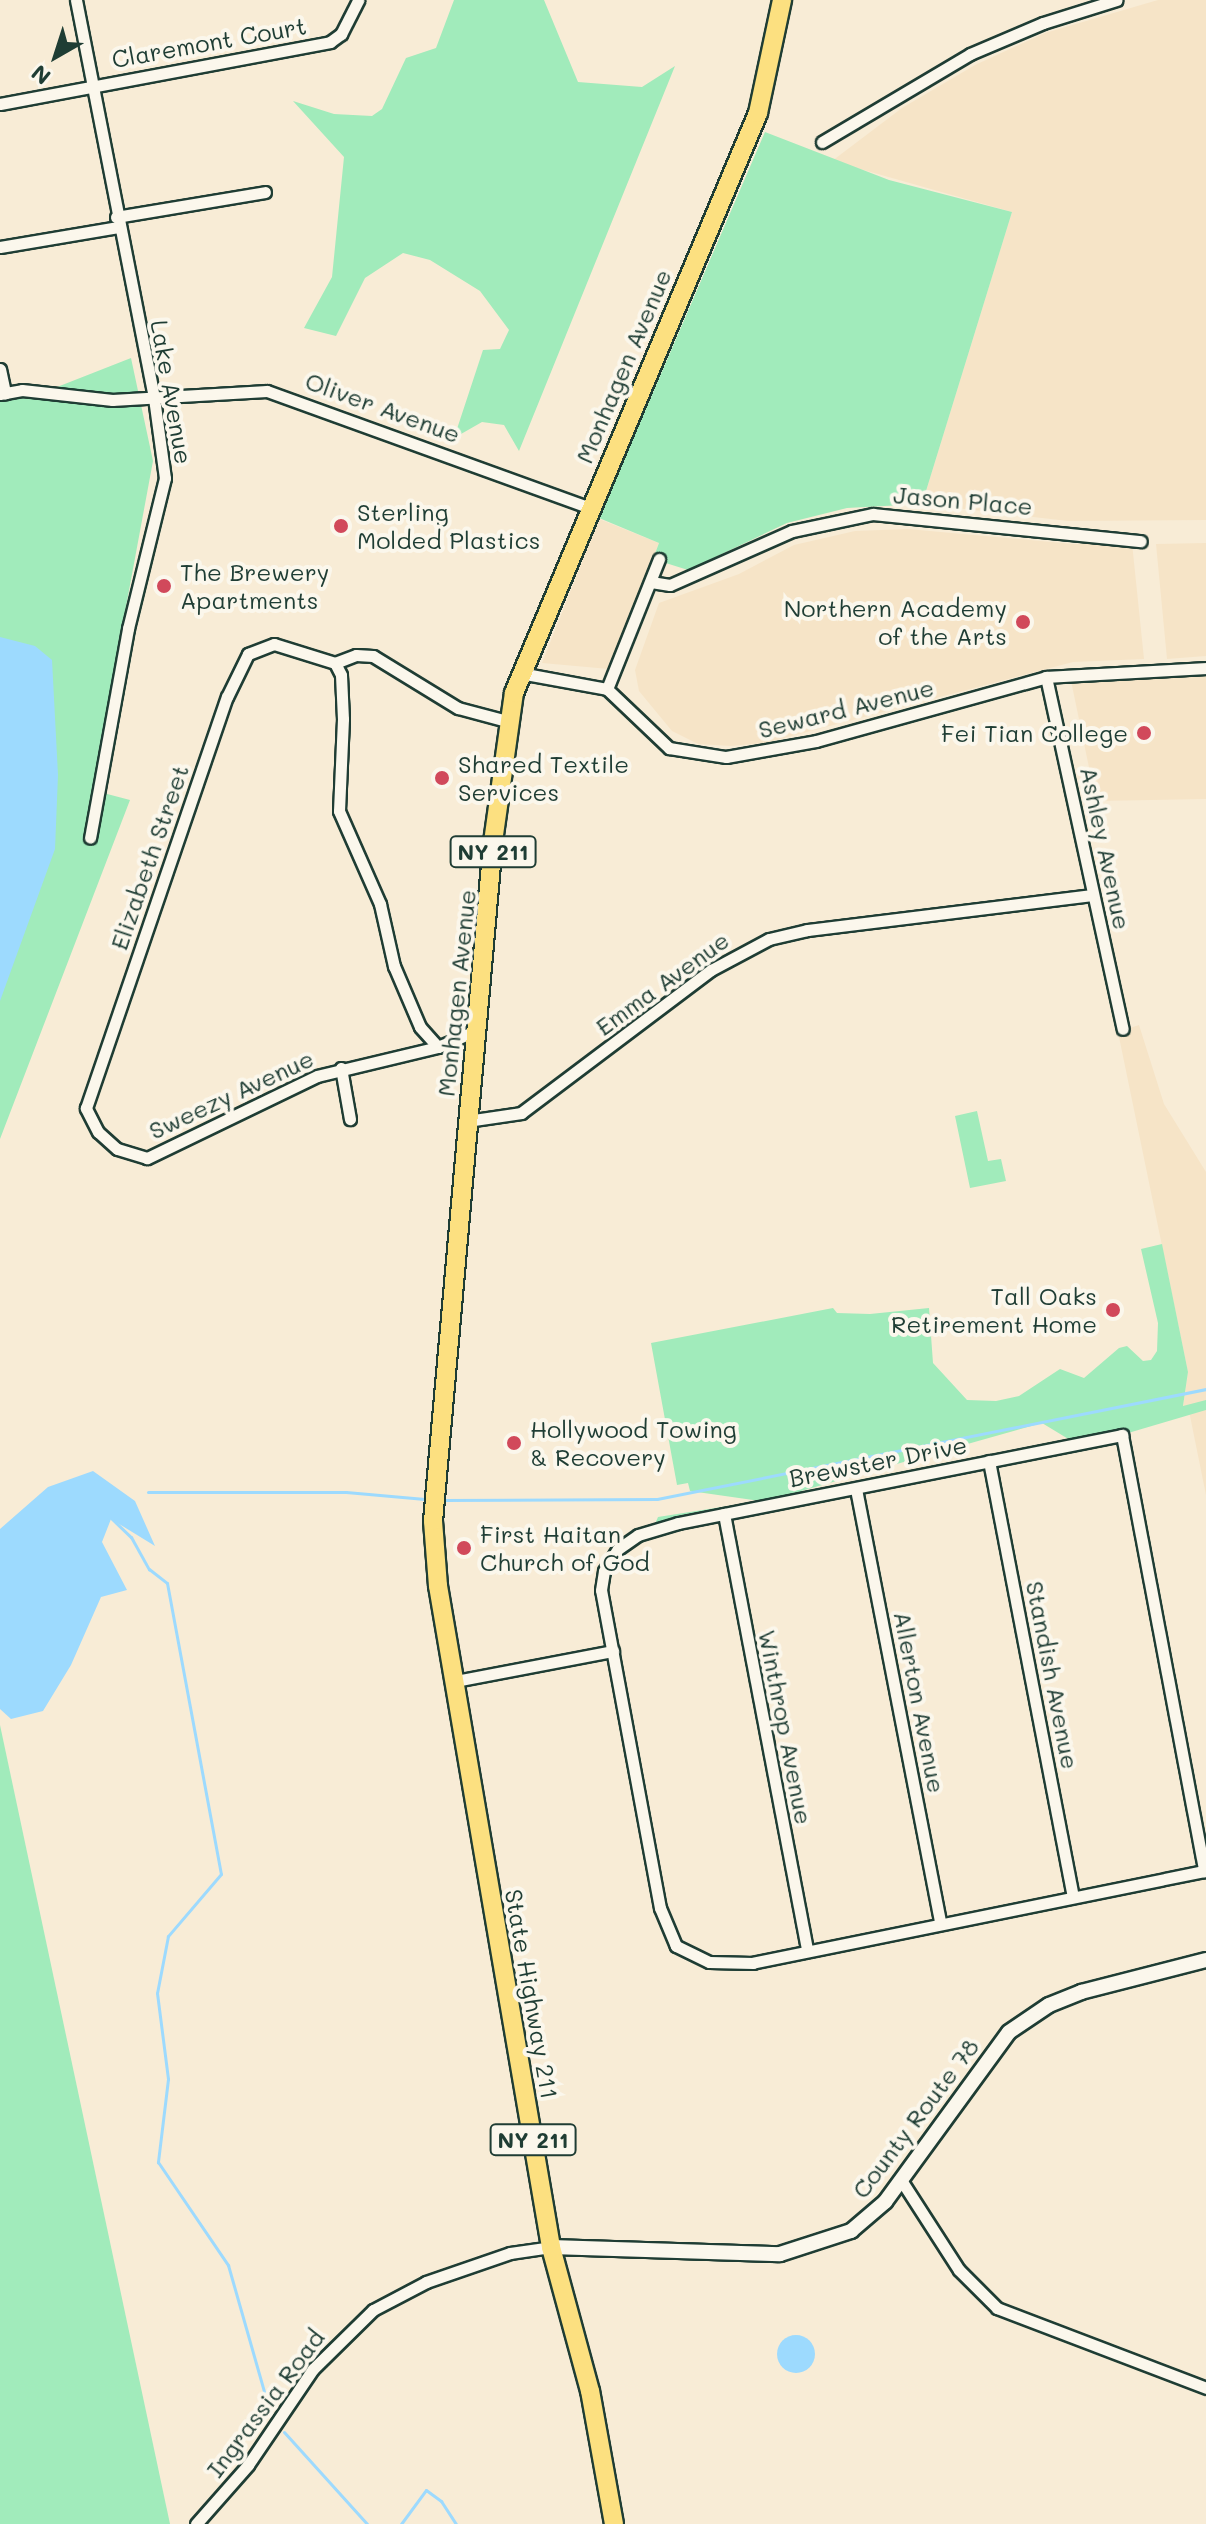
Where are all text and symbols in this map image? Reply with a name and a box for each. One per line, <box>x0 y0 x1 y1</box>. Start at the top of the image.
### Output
street label: Claremont Court <box>109 11 309 73</box>
north arrow <box>16 16 96 96</box>
text: N <box>25 59 56 92</box>
street label: Monhagen Avenue <box>569 265 677 467</box>
street label: Lake Avenue <box>145 318 199 466</box>
street label: Oliver Avenue <box>302 366 464 448</box>
street label: Jason Place <box>892 480 1034 520</box>
place label: Sterling Molded Plastics <box>357 498 540 554</box>
marker: Sterling Molded Plastics <box>332 517 350 535</box>
place label: The Brewery Apartments <box>180 558 329 614</box>
marker: The Brewery Apartments <box>155 577 173 595</box>
place label: Northern Academy of the Arts <box>784 594 1007 650</box>
marker: Northern Academy of the Arts <box>1014 613 1032 631</box>
street label: Seward Avenue <box>755 672 937 744</box>
place label: Fei Tian College <box>941 719 1128 747</box>
marker: Fei Tian College <box>1135 724 1153 742</box>
place label: Shared Textile Services <box>458 750 629 806</box>
street label: Elizabeth Street <box>104 761 194 953</box>
street label: Ashley Avenue <box>1075 764 1137 932</box>
marker: Shared Textile Services <box>433 769 451 787</box>
road number: NY 211 <box>449 834 537 870</box>
street label: Monhagen Avenue <box>431 888 481 1098</box>
street label: Emma Avenue <box>590 925 734 1041</box>
street label: Sweezy Avenue <box>144 1043 318 1145</box>
place label: Tall Oaks Retirement Home <box>891 1282 1097 1338</box>
marker: Tall Oaks Retirement Home <box>1104 1301 1122 1319</box>
place label: Hollywood Towing & Recovery <box>530 1415 737 1471</box>
street label: Brewster Drive <box>787 1430 969 1492</box>
marker: Hollywood Towing & Recovery <box>505 1434 523 1452</box>
place label: First Haitan Church of God <box>480 1520 650 1576</box>
marker: First Haitan Church of God <box>455 1539 473 1557</box>
street label: Standish Avenue <box>1021 1579 1085 1771</box>
street label: Allerton Avenue <box>888 1609 952 1795</box>
street label: Winthrop Avenue <box>753 1627 819 1827</box>
street label: State Highway 211 <box>499 1887 565 2101</box>
street label: County Route 78 <box>846 2033 984 2203</box>
road number: NY 211 <box>489 2122 577 2158</box>
street label: Ingrassia Road <box>200 2323 330 2483</box>

